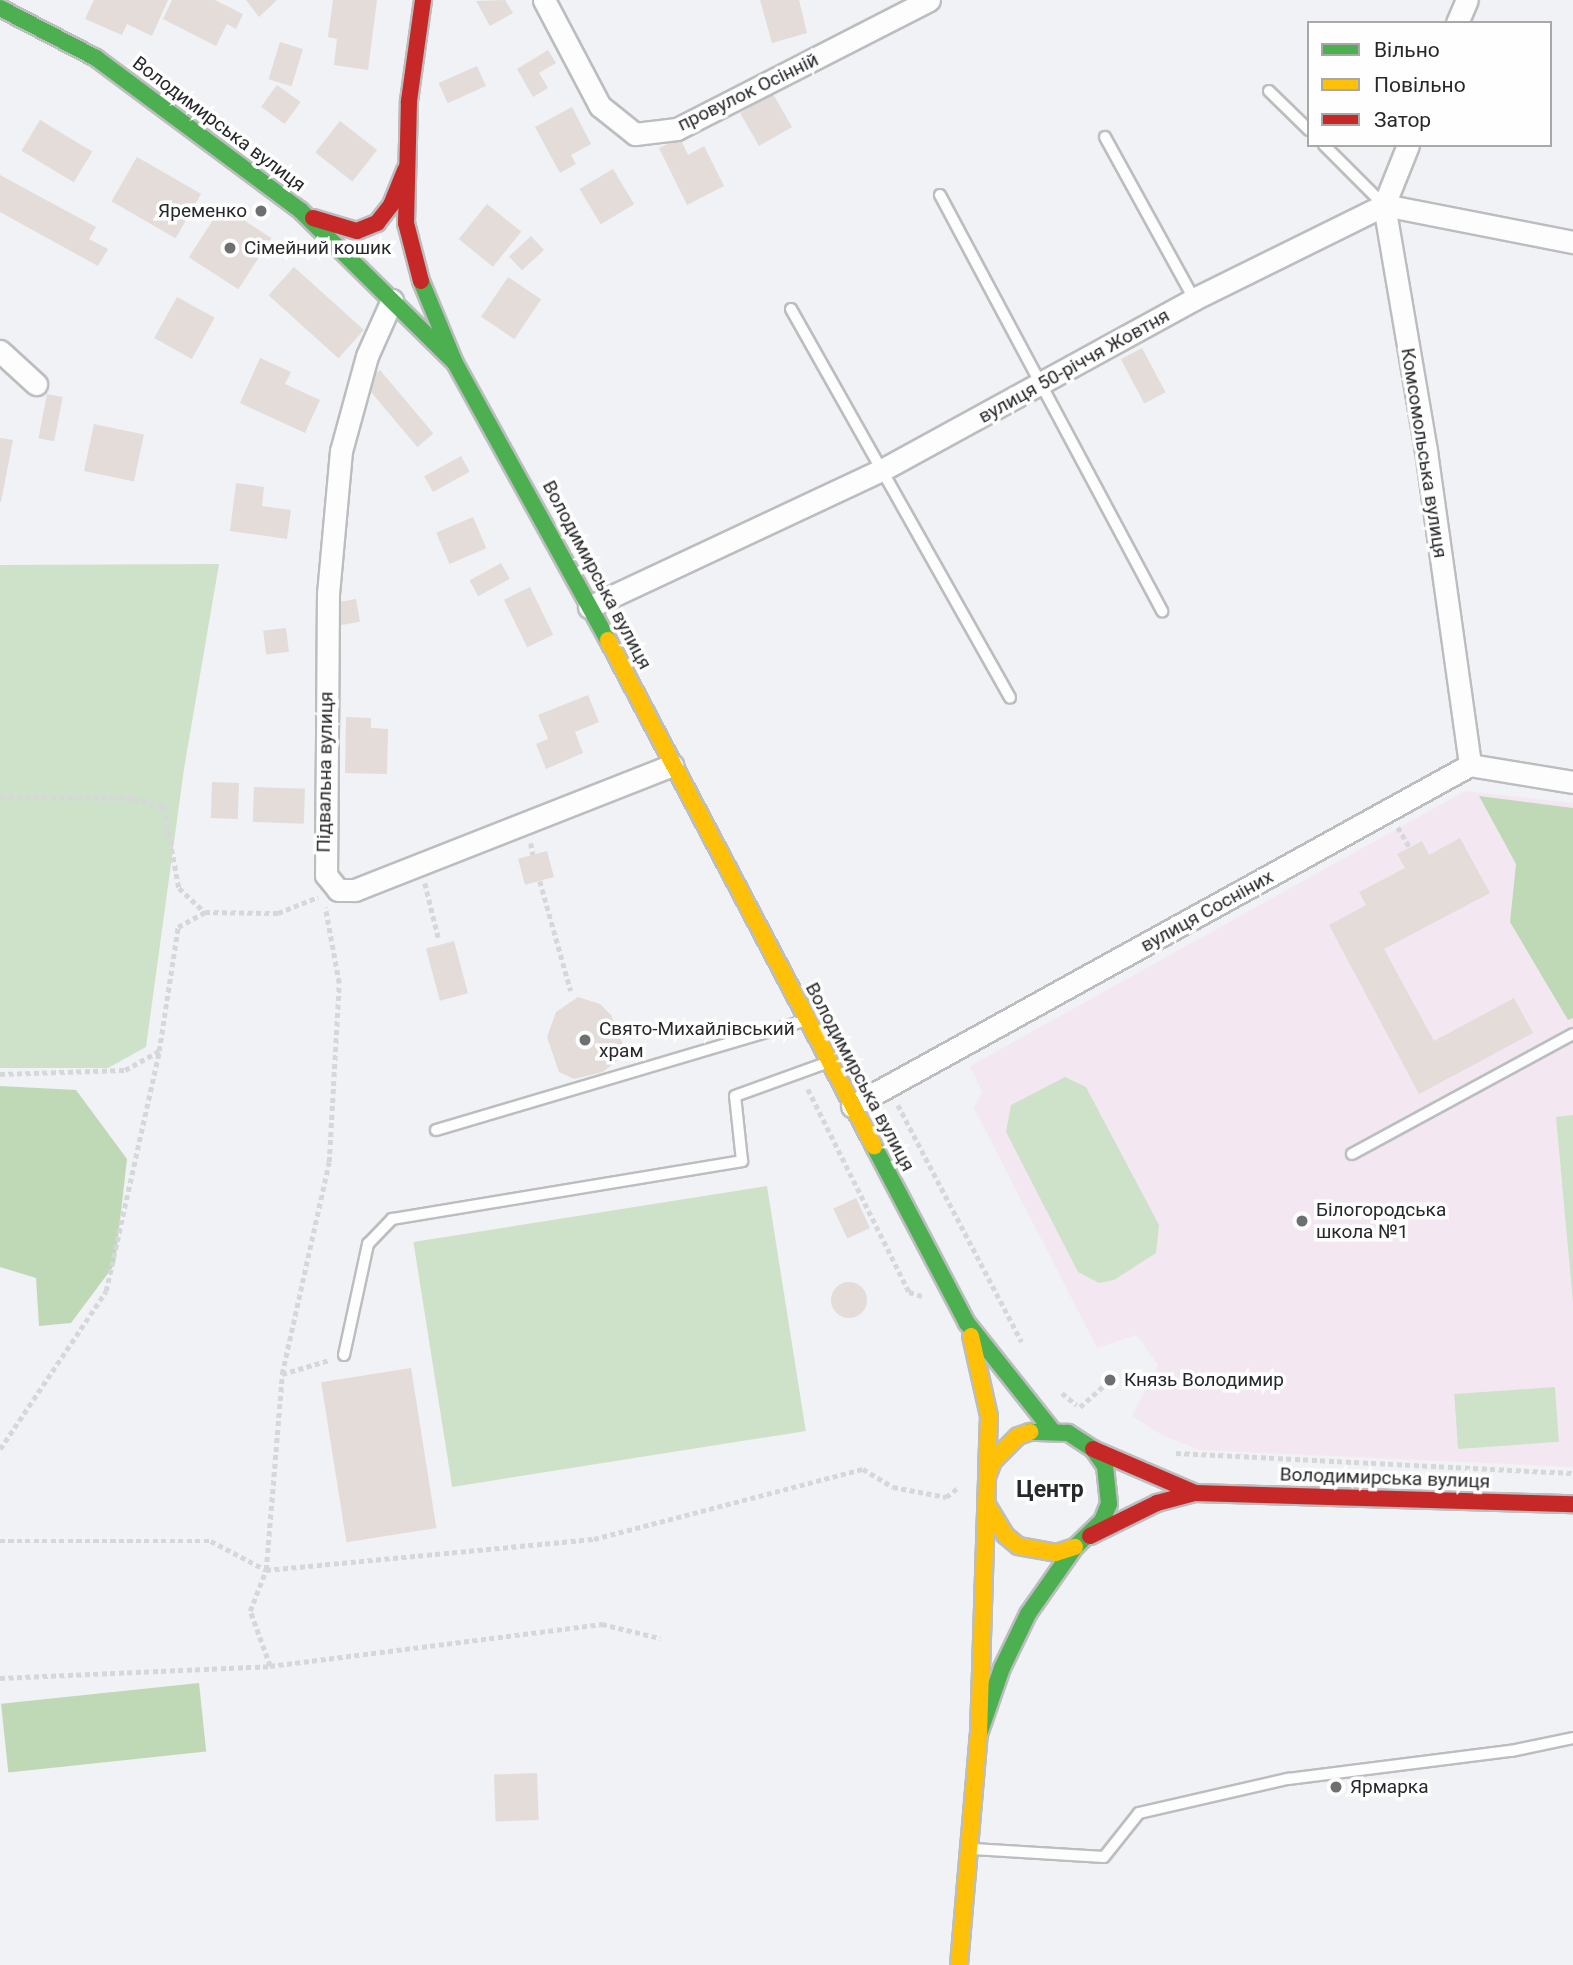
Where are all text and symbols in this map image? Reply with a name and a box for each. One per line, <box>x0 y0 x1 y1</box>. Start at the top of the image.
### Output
legend <box>1307 21 1552 147</box>
text: Вільно <box>1374 38 1440 62</box>
street label: провулок Осінній <box>674 48 822 136</box>
street label: Володимирська вулиця <box>128 52 310 196</box>
text: Повільно <box>1374 73 1466 97</box>
text: Затор <box>1374 108 1431 132</box>
place label: Яременко <box>158 200 247 222</box>
marker: Яременко <box>253 203 269 219</box>
place label: Сімейний кошик <box>244 237 391 259</box>
marker: Сімейний кошик <box>222 240 238 256</box>
street label: вулиця 50-річчя Жовтня <box>975 304 1173 428</box>
street label: Комсомольська вулиця <box>1396 346 1452 560</box>
street label: Володимирська вулиця <box>538 477 656 673</box>
street label: Підвальна вулиця <box>312 691 338 853</box>
street label: вулиця Сосніних <box>1137 865 1277 957</box>
street label: Володимирська вулиця <box>801 979 919 1175</box>
place label: Свято-Михайлівський храм <box>599 1018 795 1062</box>
marker: Свято-Михайлівський храм <box>577 1032 593 1048</box>
place label: Білогородська школа №1 <box>1316 1199 1446 1243</box>
marker: Білогородська школа №1 <box>1294 1213 1310 1229</box>
place label: Князь Володимир <box>1124 1369 1284 1391</box>
marker: Князь Володимир <box>1102 1372 1118 1388</box>
street label: Володимирська вулиця <box>1279 1463 1491 1493</box>
district label: Центр <box>1016 1476 1084 1504</box>
place label: Ярмарка <box>1350 1776 1428 1798</box>
marker: Ярмарка <box>1328 1779 1344 1795</box>

